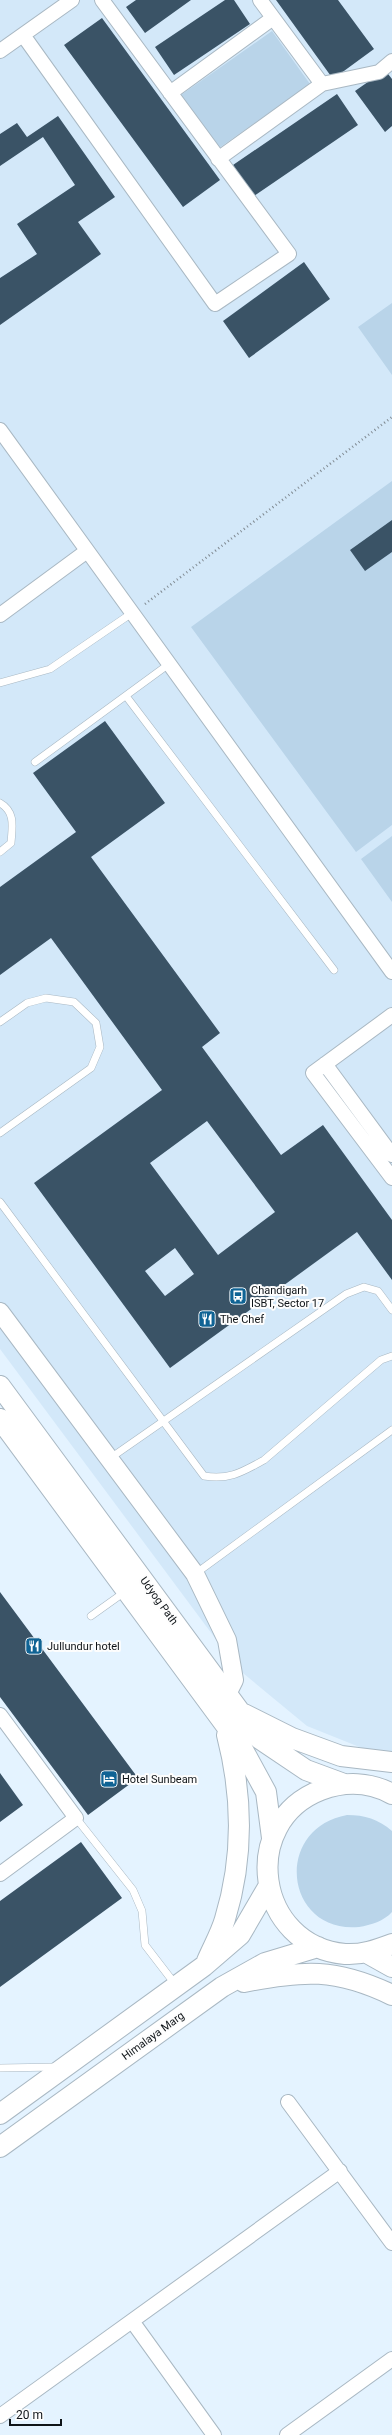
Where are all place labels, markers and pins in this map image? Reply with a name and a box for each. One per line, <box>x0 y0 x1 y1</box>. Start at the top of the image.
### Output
place label: Chandigarh ISBT, Sector 17 <box>251 1284 324 1310</box>
bus stop icon: Chandigarh ISBT, Sector 17 <box>228 1286 248 1306</box>
restaurant icon: The Chef <box>197 1309 217 1329</box>
place label: The Chef <box>220 1313 264 1326</box>
restaurant icon: Jullundur hotel <box>24 1636 44 1656</box>
place label: Jullundur hotel <box>47 1640 120 1653</box>
hotel icon: Hotel Sunbeam <box>99 1769 119 1789</box>
place label: Hotel Sunbeam <box>122 1773 197 1786</box>

